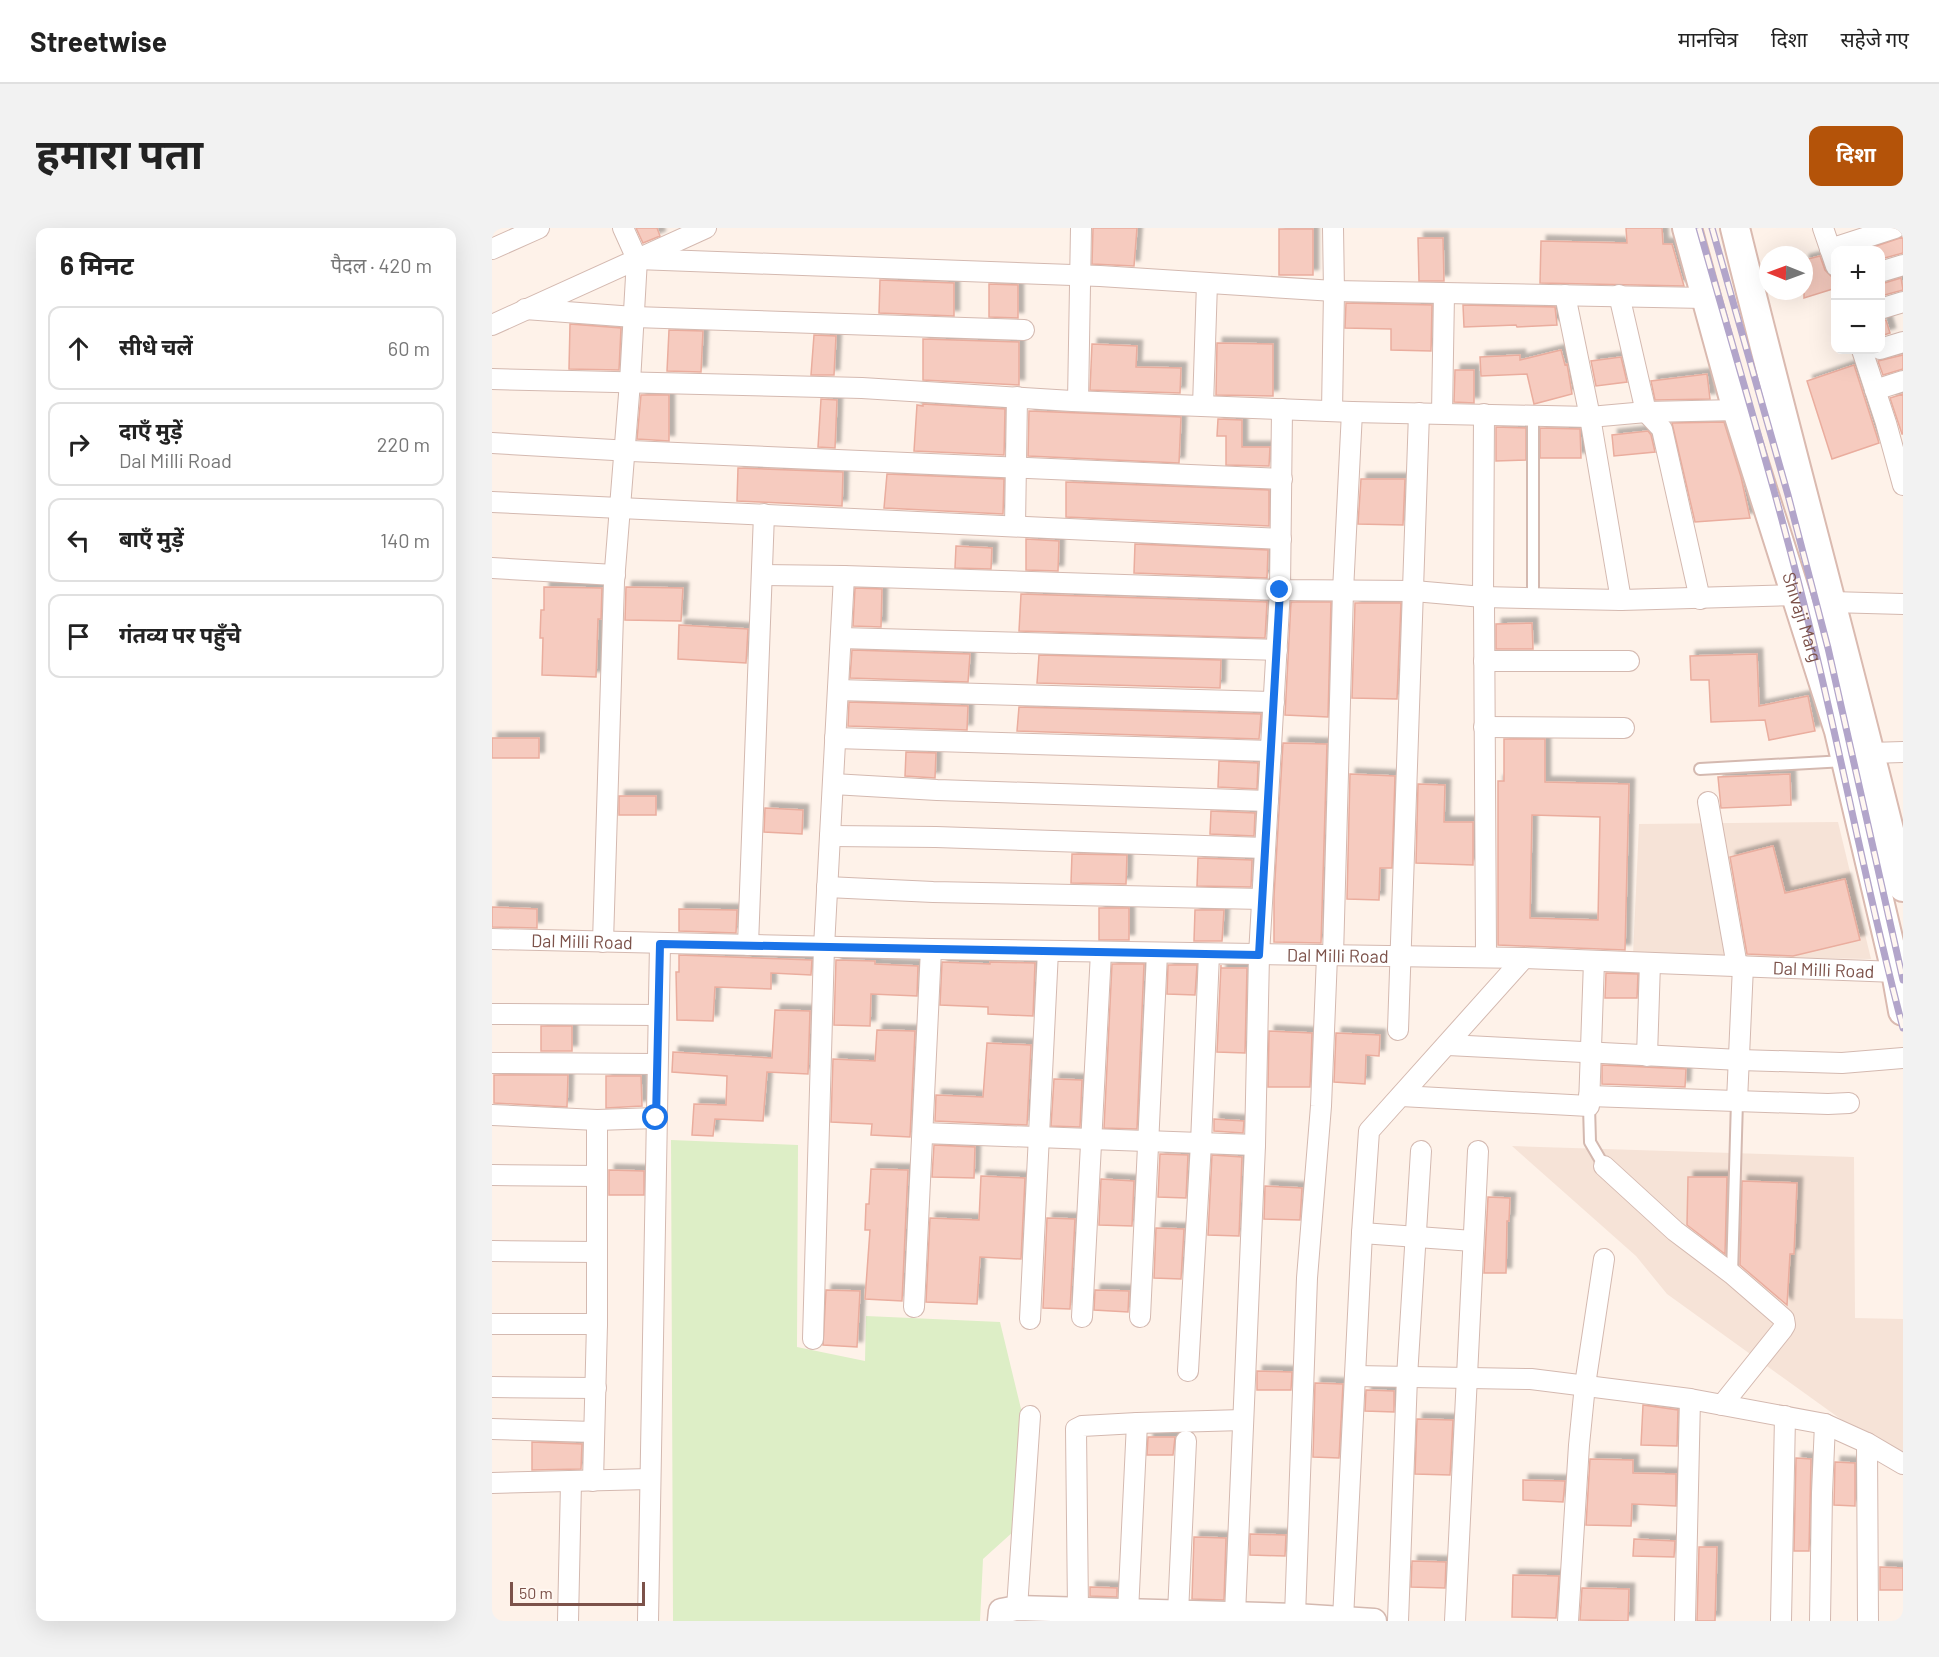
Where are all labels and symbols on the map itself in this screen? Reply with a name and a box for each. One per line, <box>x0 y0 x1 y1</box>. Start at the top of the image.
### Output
north arrow <box>1759 246 1813 300</box>
street label: Shivaji Marg <box>1778 569 1827 665</box>
route end <box>1266 576 1292 602</box>
street label: Dal Milli Road <box>531 929 633 953</box>
street label: Dal Milli Road <box>1287 943 1389 967</box>
street label: Dal Milli Road <box>1772 956 1875 982</box>
route start <box>642 1104 668 1130</box>
scale bar <box>510 1579 645 1606</box>

